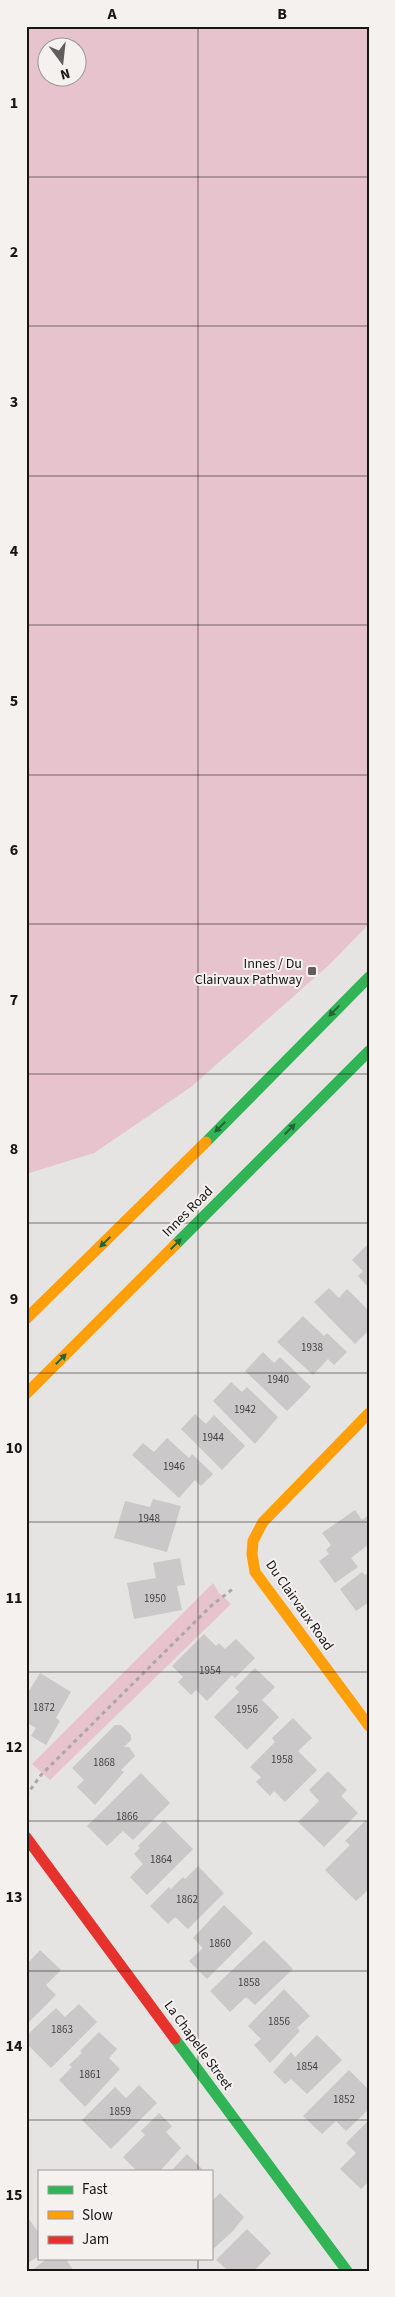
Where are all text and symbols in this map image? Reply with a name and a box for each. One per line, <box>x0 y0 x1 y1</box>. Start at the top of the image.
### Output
text: A <box>106 3 117 25</box>
text: B <box>277 3 287 25</box>
north arrow <box>38 38 88 88</box>
text: N <box>58 63 72 84</box>
text: 1 <box>10 92 18 114</box>
text: 2 <box>10 241 18 263</box>
text: 3 <box>10 391 18 413</box>
text: 4 <box>10 540 19 562</box>
text: 5 <box>10 690 18 712</box>
text: 6 <box>10 839 18 861</box>
place label: Innes / Du Clairvaux Pathway <box>195 954 302 990</box>
marker: Innes / Du Clairvaux Pathway <box>306 965 318 977</box>
text: 7 <box>10 989 18 1011</box>
one-way arrow <box>329 1005 341 1017</box>
one-way arrow <box>214 1121 226 1133</box>
one-way arrow <box>284 1123 296 1135</box>
text: 8 <box>10 1138 18 1160</box>
street label: Innes Road <box>158 1182 218 1242</box>
one-way arrow <box>100 1236 112 1248</box>
one-way arrow <box>169 1238 181 1250</box>
text: 9 <box>10 1288 18 1310</box>
house number: 1938 <box>301 1340 323 1355</box>
one-way arrow <box>55 1353 67 1365</box>
house number: 1940 <box>267 1372 289 1387</box>
house number: 1942 <box>234 1402 256 1417</box>
house number: 1944 <box>202 1430 224 1445</box>
text: 10 <box>6 1437 22 1459</box>
house number: 1946 <box>163 1459 185 1474</box>
house number: 1948 <box>138 1511 160 1526</box>
street label: Du Clairvaux Road <box>260 1556 338 1655</box>
text: 11 <box>6 1587 22 1609</box>
house number: 1950 <box>144 1591 166 1606</box>
house number: 1954 <box>199 1663 221 1678</box>
house number: 1872 <box>33 1700 55 1715</box>
house number: 1956 <box>236 1702 258 1717</box>
text: 12 <box>6 1736 22 1758</box>
house number: 1958 <box>271 1752 293 1767</box>
house number: 1868 <box>93 1755 115 1770</box>
house number: 1866 <box>116 1809 138 1824</box>
house number: 1864 <box>150 1852 172 1867</box>
text: 13 <box>6 1886 22 1908</box>
house number: 1862 <box>176 1892 198 1907</box>
house number: 1860 <box>209 1936 231 1951</box>
house number: 1858 <box>238 1975 260 1990</box>
street label: La Chapelle Street <box>159 1997 238 2095</box>
house number: 1856 <box>268 2014 290 2029</box>
house number: 1863 <box>51 2022 73 2037</box>
text: 14 <box>6 2035 23 2057</box>
house number: 1854 <box>296 2059 318 2074</box>
house number: 1861 <box>79 2067 101 2082</box>
house number: 1852 <box>333 2092 355 2107</box>
house number: 1859 <box>109 2104 131 2119</box>
legend <box>38 2170 212 2260</box>
text: Fast <box>82 2179 108 2200</box>
text: 15 <box>6 2184 22 2206</box>
text: Slow <box>82 2205 113 2226</box>
text: Jam <box>82 2229 109 2250</box>

